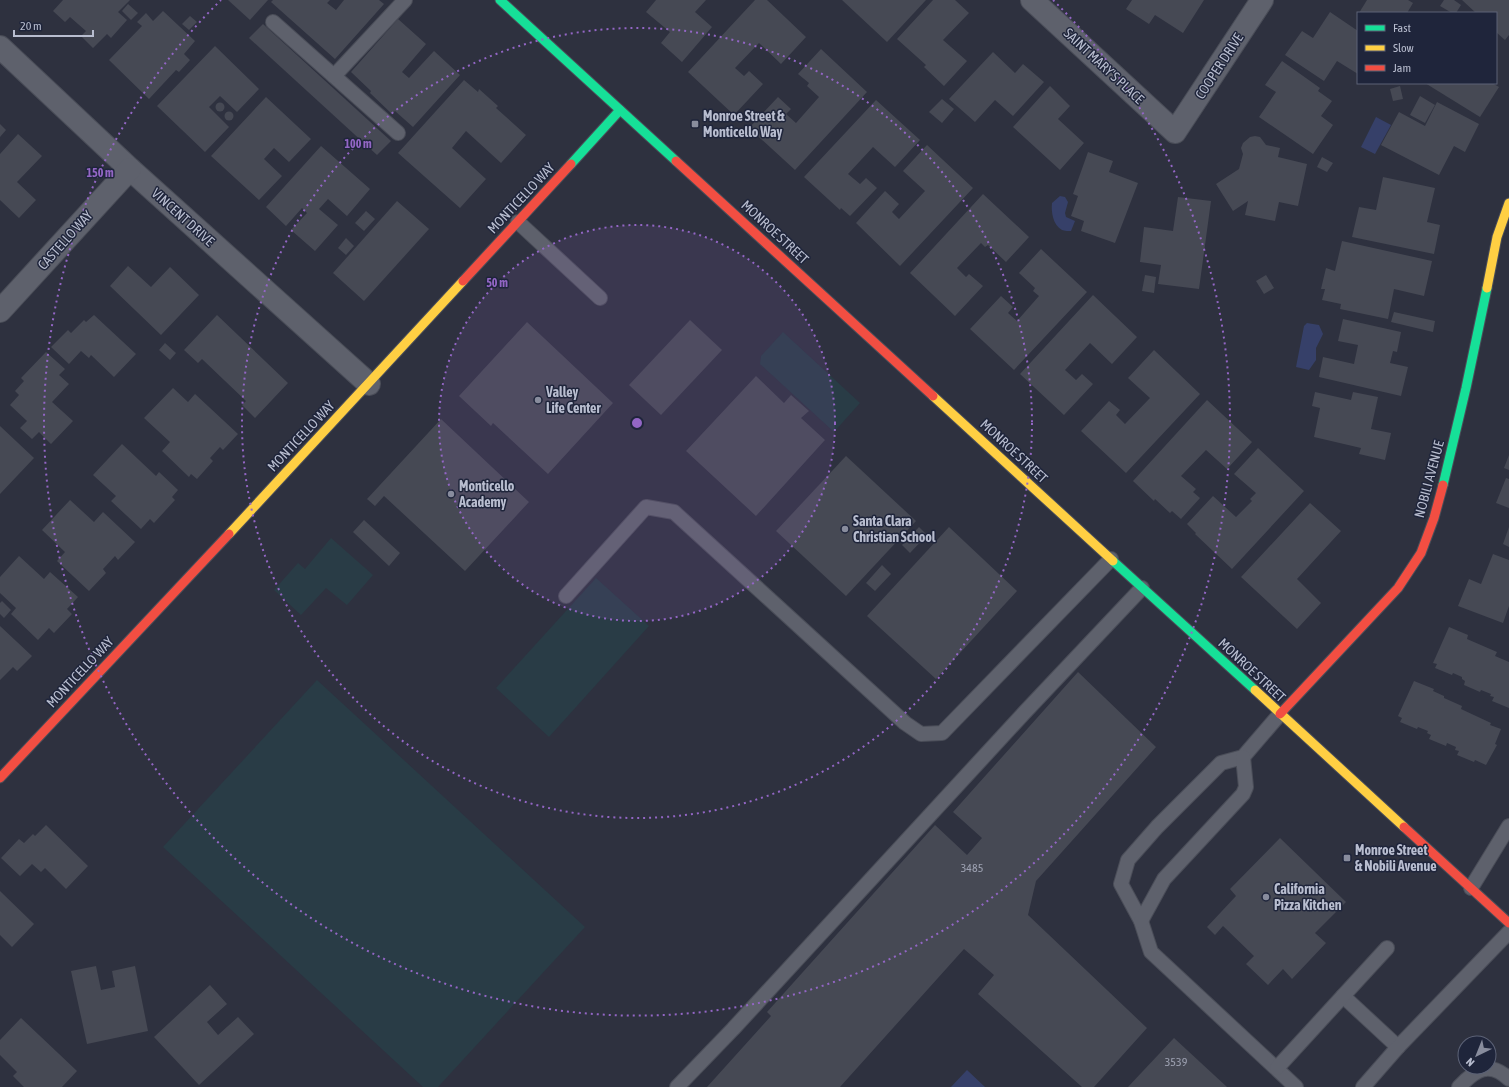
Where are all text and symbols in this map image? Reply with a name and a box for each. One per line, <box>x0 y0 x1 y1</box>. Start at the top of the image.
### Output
scale bar <box>14 12 93 38</box>
legend <box>1357 12 1497 84</box>
text: 20 m <box>20 19 42 33</box>
text: Fast <box>1393 21 1411 35</box>
street label: SAINT MARY'S PLACE <box>1061 25 1147 107</box>
street label: COOPER DRIVE <box>1192 30 1246 102</box>
text: Slow <box>1393 41 1414 55</box>
text: Jam <box>1393 61 1411 75</box>
place label: Monroe Street & Monticello Way <box>703 108 785 140</box>
marker: Monroe Street & Monticello Way <box>690 119 700 129</box>
text: 100 m <box>344 137 372 151</box>
street label: MONTICELLO WAY <box>484 159 558 237</box>
text: 150 m <box>86 166 114 180</box>
street label: VINCENT DRIVE <box>148 185 218 249</box>
street label: MONROE STREET <box>738 197 812 267</box>
street label: CASTELLO WAY <box>34 207 96 273</box>
text: 50 m <box>486 276 508 290</box>
place label: Valley Life Center <box>545 384 601 416</box>
marker: Valley Life Center <box>533 395 543 405</box>
street label: MONTICELLO WAY <box>264 397 338 475</box>
centre of rings <box>630 416 644 430</box>
street label: MONROE STREET <box>977 416 1051 486</box>
street label: NOBILI AVENUE <box>1411 439 1447 519</box>
place label: Monticello Academy <box>458 478 515 510</box>
marker: Monticello Academy <box>446 489 456 499</box>
place label: Santa Clara Christian School <box>853 513 936 545</box>
marker: Santa Clara Christian School <box>840 524 850 534</box>
street label: MONTICELLO WAY <box>43 633 117 711</box>
street label: MONROE STREET <box>1215 635 1289 705</box>
place label: Monroe Street & Nobili Avenue <box>1355 842 1437 874</box>
marker: Monroe Street & Nobili Avenue <box>1342 853 1352 863</box>
house number: 3485 <box>961 861 983 875</box>
place label: California Pizza Kitchen <box>1274 881 1342 913</box>
marker: California Pizza Kitchen <box>1261 892 1271 902</box>
north arrow <box>1457 1035 1497 1075</box>
house number: 3539 <box>1165 1055 1188 1069</box>
text: N <box>1464 1056 1477 1069</box>

